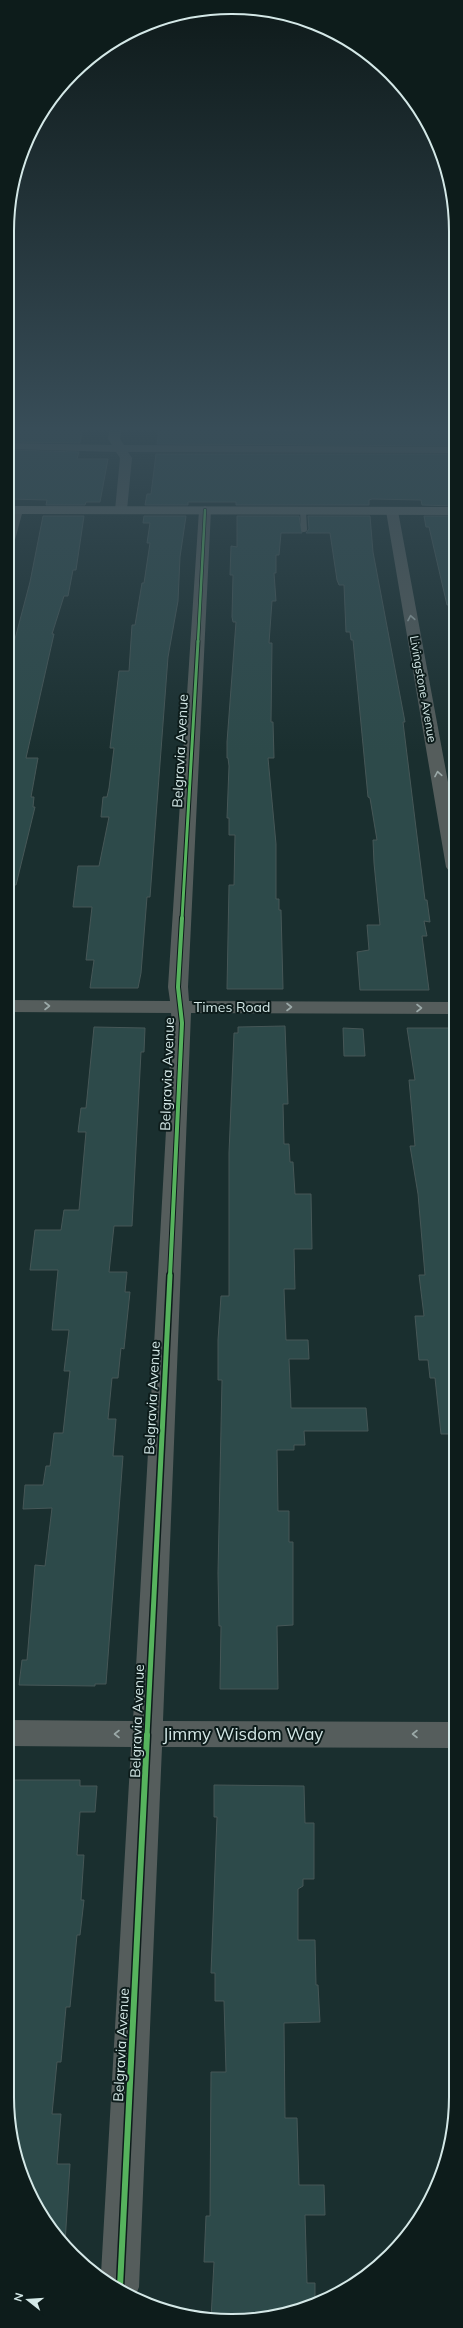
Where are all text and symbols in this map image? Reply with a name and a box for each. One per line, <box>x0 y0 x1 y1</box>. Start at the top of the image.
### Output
one-way arrow <box>407 615 415 621</box>
street label: Livingstone Avenue <box>407 634 440 744</box>
street label: Belgravia Avenue <box>168 694 192 808</box>
one-way arrow <box>434 770 443 777</box>
street label: Times Road <box>194 998 270 1016</box>
one-way arrow <box>44 1002 50 1010</box>
one-way arrow <box>286 1003 292 1011</box>
one-way arrow <box>416 1004 422 1012</box>
street label: Belgravia Avenue <box>156 1017 178 1131</box>
street label: Belgravia Avenue <box>140 1341 164 1455</box>
street label: Belgravia Avenue <box>126 1664 148 1778</box>
street label: Jimmy Wisdom Way <box>163 1723 323 1745</box>
one-way arrow <box>114 1730 120 1738</box>
one-way arrow <box>412 1730 418 1738</box>
street label: Belgravia Avenue <box>109 1988 133 2102</box>
north arrow <box>8 2280 48 2320</box>
text: N <box>11 2291 26 2303</box>

